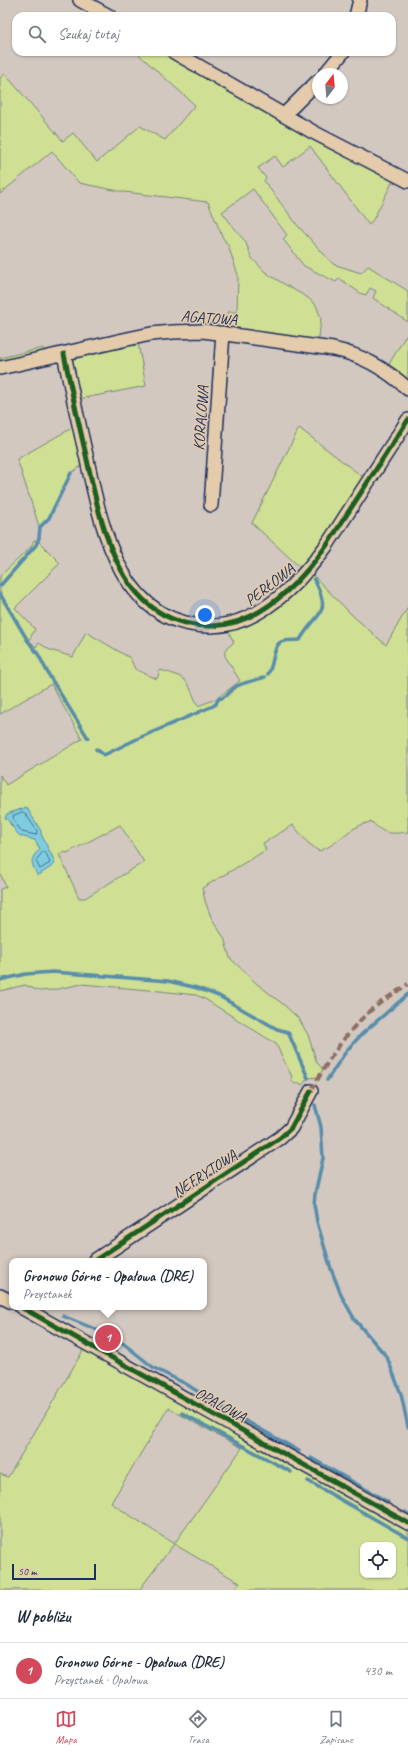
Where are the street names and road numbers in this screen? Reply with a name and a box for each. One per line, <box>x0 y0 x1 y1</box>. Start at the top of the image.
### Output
street label: AGATOWA <box>180 306 239 330</box>
street label: KORALOWA <box>189 384 213 451</box>
street label: PERŁOWA <box>241 559 299 610</box>
street label: NEFRYTOWA <box>168 1145 242 1202</box>
street label: OPALOWA <box>192 1383 250 1427</box>

